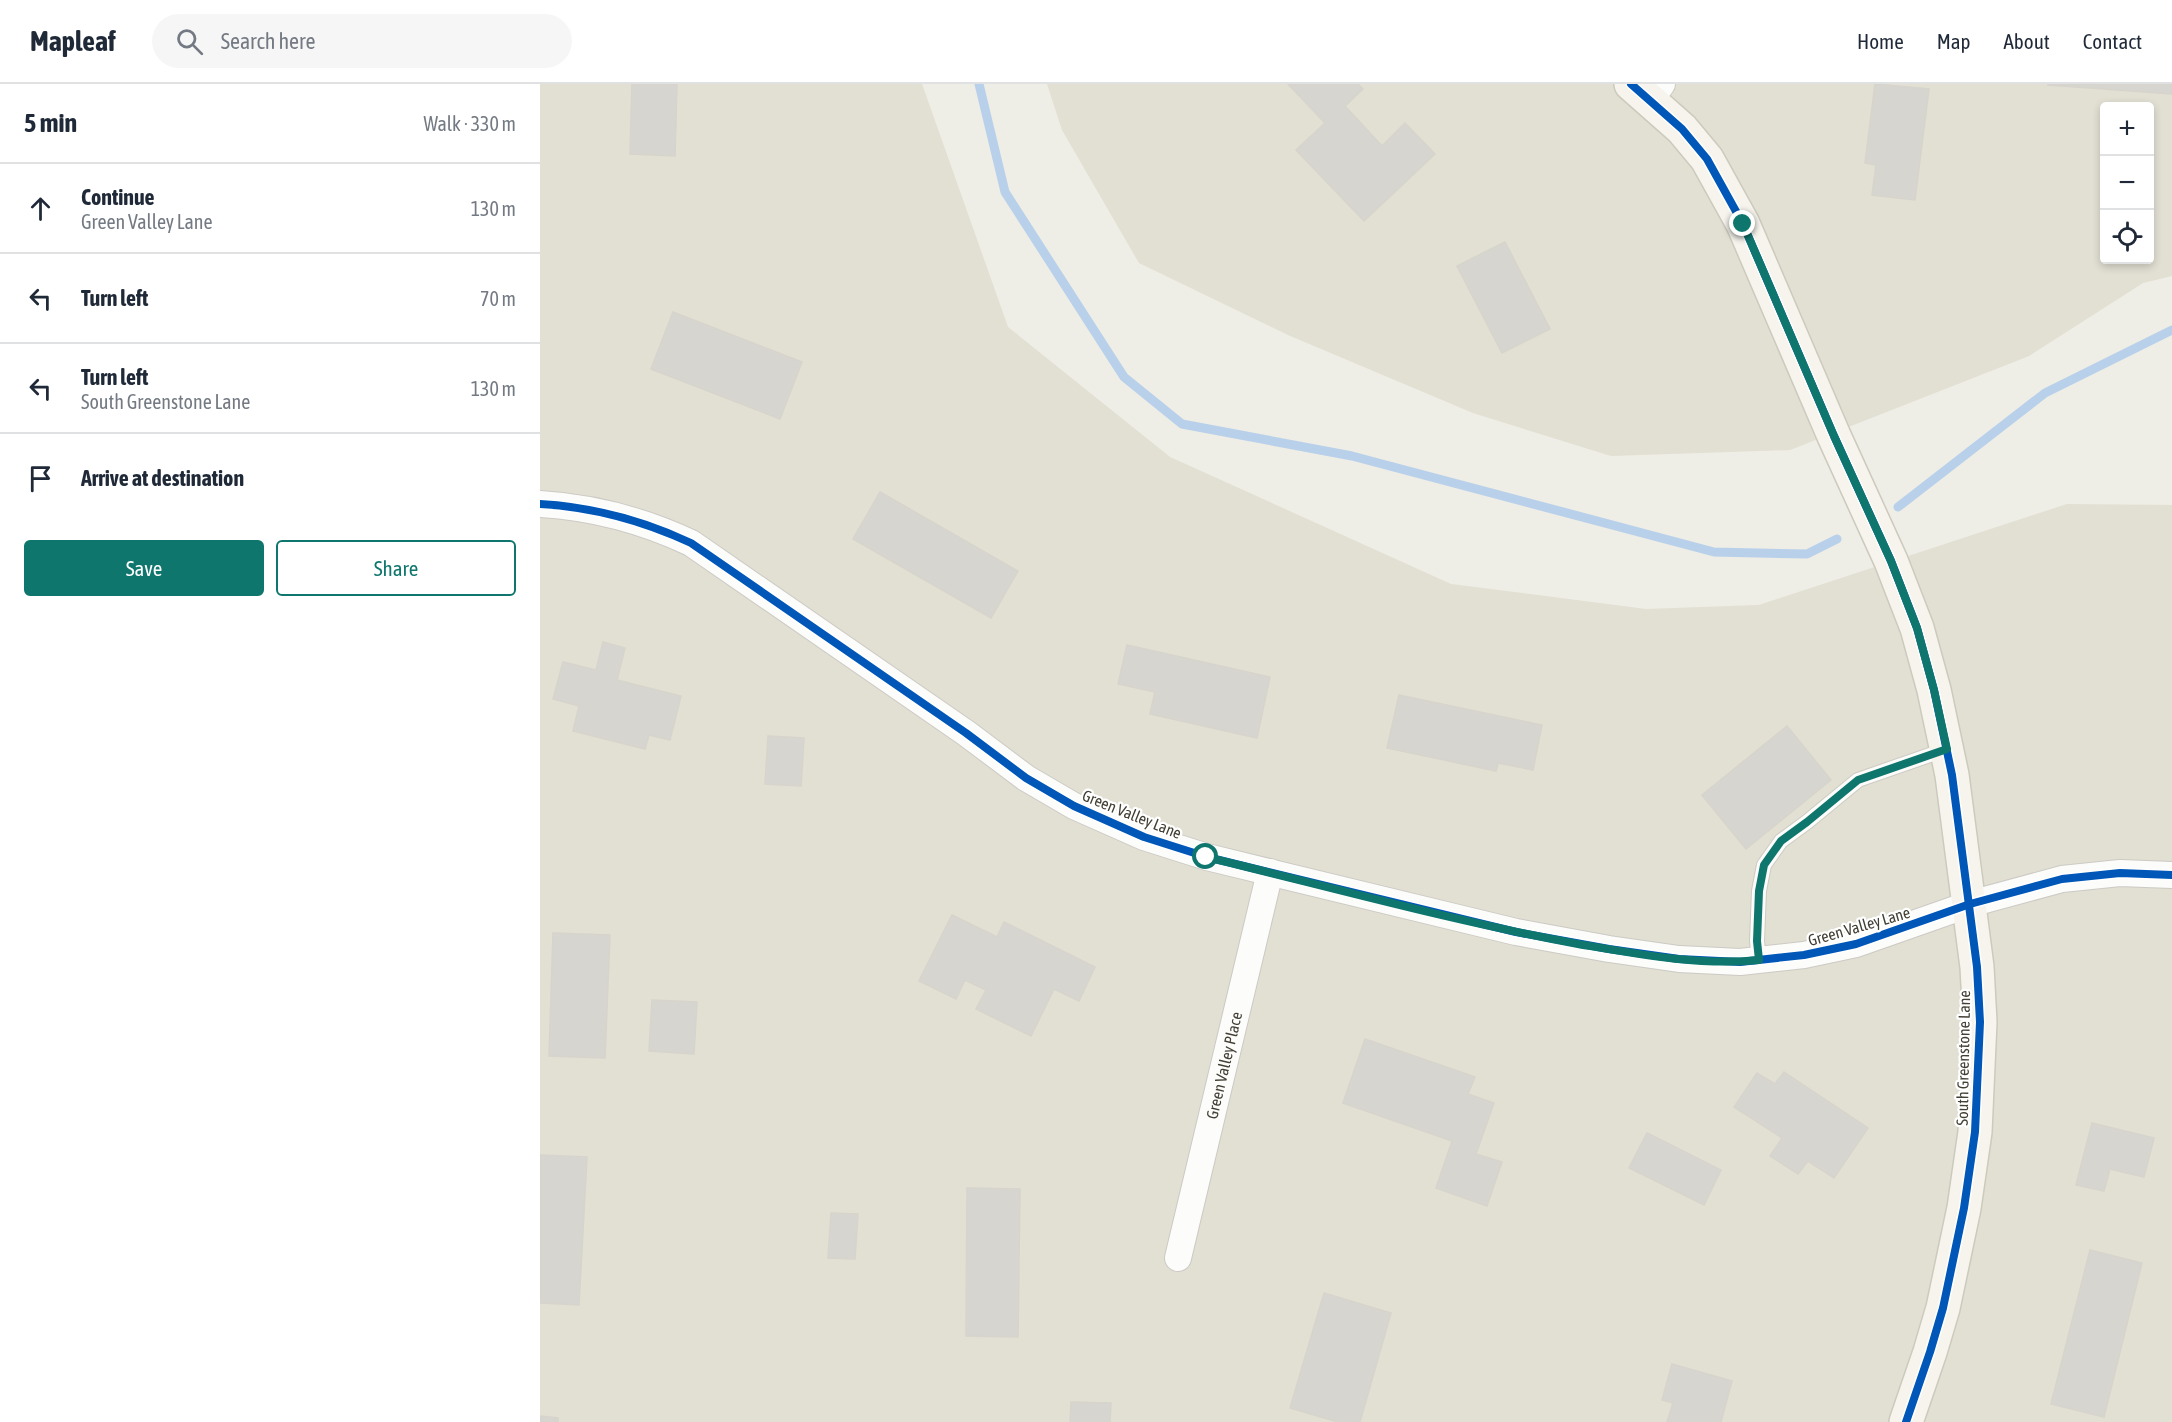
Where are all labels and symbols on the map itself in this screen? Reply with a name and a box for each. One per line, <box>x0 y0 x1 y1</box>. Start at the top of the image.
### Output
route end <box>1729 210 1755 236</box>
street label: Green Valley Lane <box>1079 786 1184 843</box>
route start <box>1192 843 1218 869</box>
street label: Green Valley Lane <box>1806 903 1912 950</box>
street label: South Greenstone Lane <box>1953 990 1973 1126</box>
street label: Green Valley Place <box>1202 1010 1245 1121</box>

